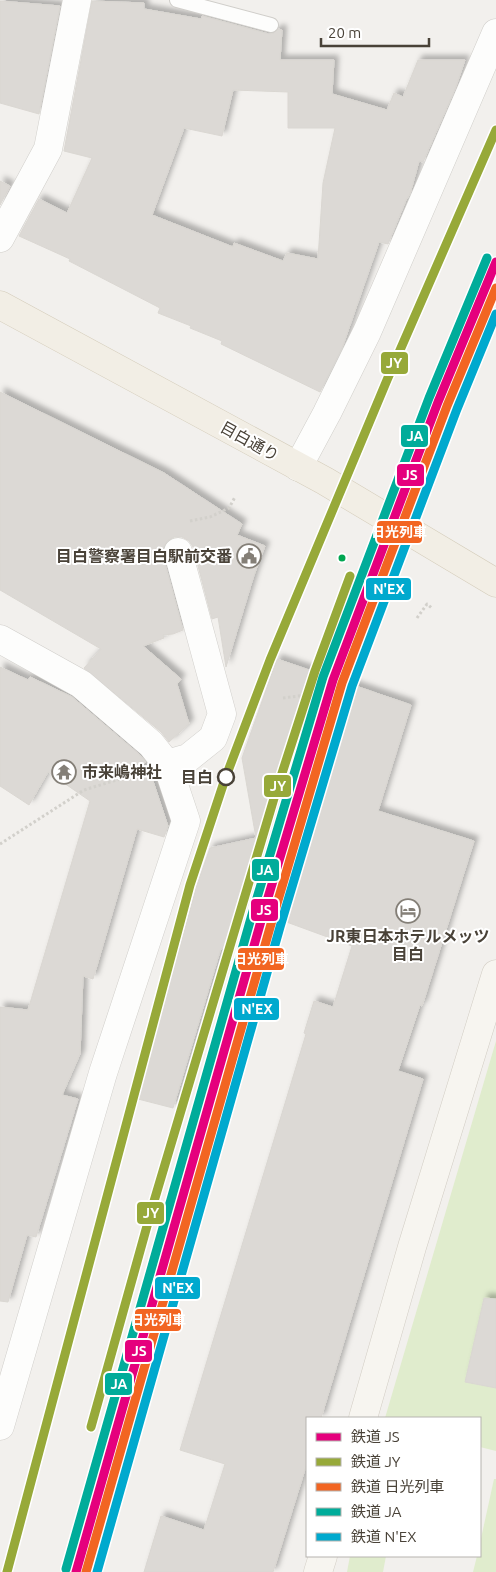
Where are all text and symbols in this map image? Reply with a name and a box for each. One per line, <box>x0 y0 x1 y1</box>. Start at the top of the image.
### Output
scale bar <box>321 15 428 47</box>
text: 20 m <box>328 24 361 41</box>
line badge: JY <box>380 351 409 375</box>
text: JY <box>386 355 402 371</box>
street label: 目白通り <box>218 418 282 464</box>
line badge: JA <box>400 424 429 448</box>
text: JA <box>407 428 424 444</box>
line badge: JS <box>396 463 425 487</box>
text: JS <box>402 467 418 483</box>
line badge: 日光列車 <box>376 520 423 544</box>
text: 日光列車 <box>371 524 427 540</box>
public building icon: 目白警察署目白駅前交番 <box>236 543 262 569</box>
place label: 目白警察署目白駅前交番 <box>56 547 232 565</box>
unlabelled marker <box>337 553 347 563</box>
line badge: N'EX <box>365 577 412 601</box>
text: N'EX <box>373 581 406 597</box>
temple icon: 市来嶋神社 <box>51 759 77 785</box>
place label: 市来嶋神社 <box>82 763 162 781</box>
place label: 目白 <box>181 768 213 786</box>
marker: 目白 <box>217 768 235 786</box>
line badge: JY <box>263 774 292 798</box>
text: JY <box>270 778 286 794</box>
line badge: JA <box>251 858 280 882</box>
text: JA <box>257 862 274 878</box>
line badge: JS <box>250 898 279 922</box>
hotel icon: JR東日本ホテルメッツ 目白 <box>395 898 421 924</box>
text: JS <box>256 902 272 918</box>
place label: JR東日本ホテルメッツ 目白 <box>327 927 489 963</box>
line badge: 日光列車 <box>237 947 285 971</box>
text: 日光列車 <box>233 951 289 967</box>
line badge: N'EX <box>233 997 280 1021</box>
text: N'EX <box>241 1001 274 1017</box>
line badge: JY <box>136 1201 165 1225</box>
text: JY <box>143 1205 159 1221</box>
line badge: N'EX <box>154 1276 201 1300</box>
text: N'EX <box>162 1280 195 1296</box>
line badge: 日光列車 <box>134 1308 182 1332</box>
text: 日光列車 <box>130 1312 186 1328</box>
line badge: JS <box>124 1339 153 1363</box>
text: JS <box>131 1343 147 1359</box>
line badge: JA <box>104 1372 133 1396</box>
text: JA <box>111 1376 128 1392</box>
legend <box>306 1417 481 1557</box>
text: 鉄道 JS <box>351 1428 400 1445</box>
text: 鉄道 JY <box>351 1453 401 1470</box>
text: 鉄道 日光列車 <box>351 1478 444 1495</box>
text: 鉄道 JA <box>351 1503 402 1520</box>
text: 鉄道 N'EX <box>351 1528 416 1545</box>

